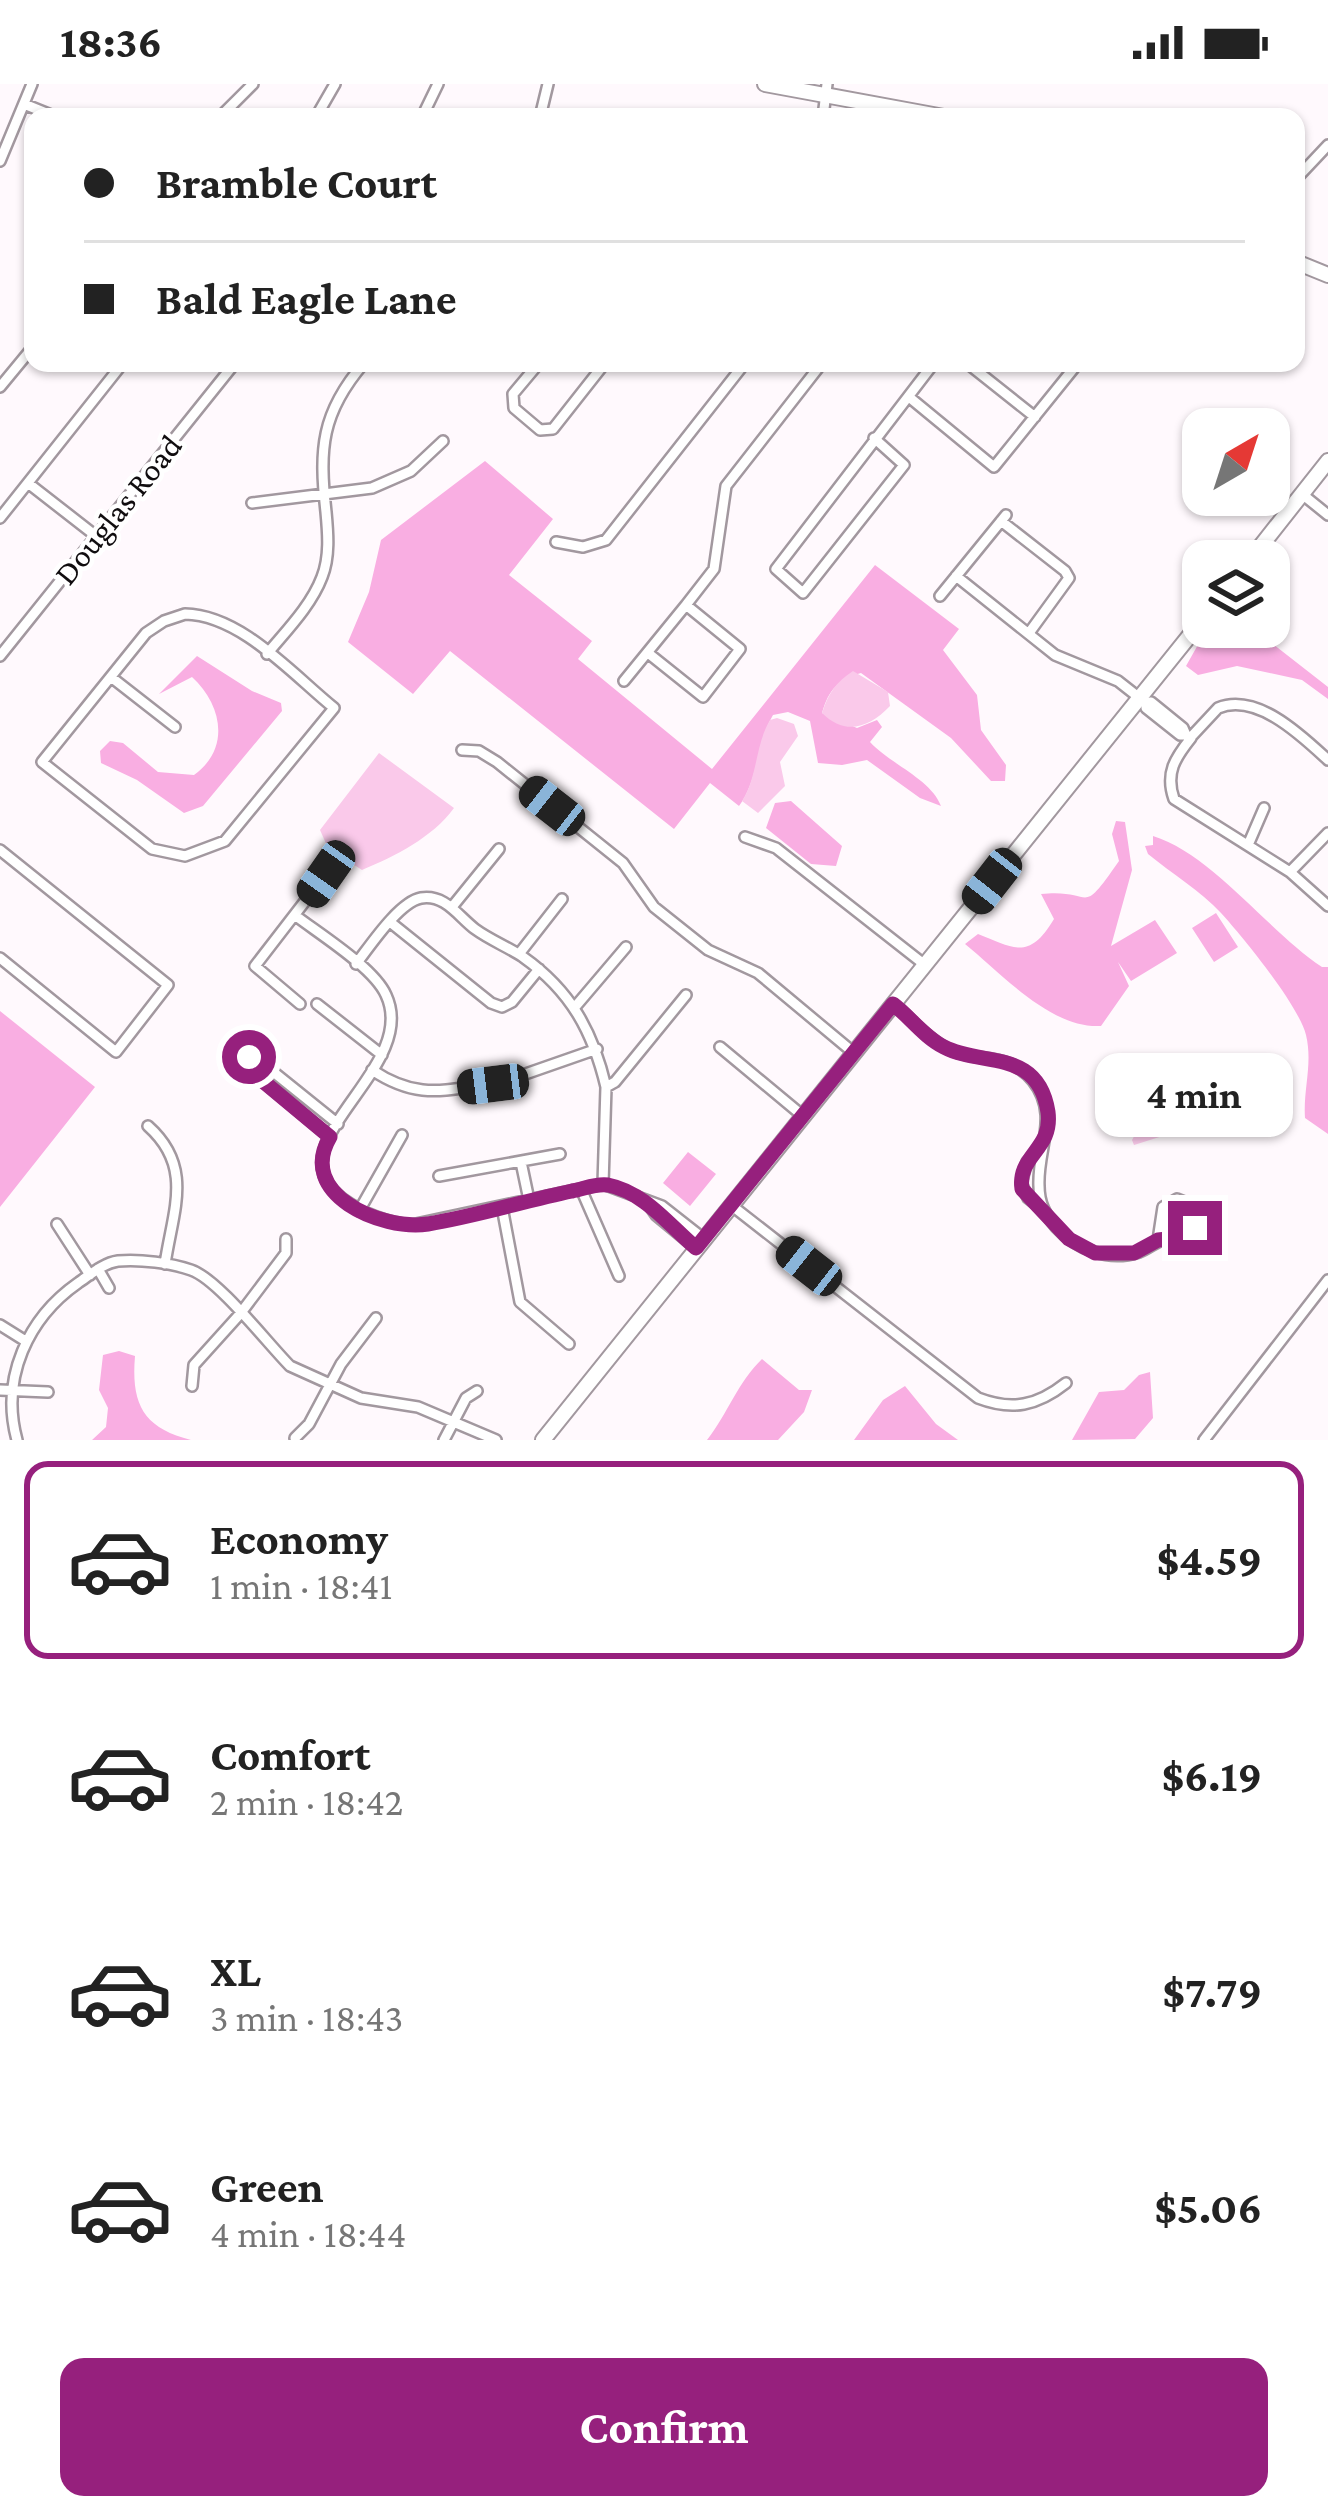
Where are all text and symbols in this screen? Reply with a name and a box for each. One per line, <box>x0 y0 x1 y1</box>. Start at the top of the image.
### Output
text: 18:36 <box>60 17 162 67</box>
text: Bramble Court <box>156 158 437 208</box>
text: Bald Eagle Lane <box>156 274 457 324</box>
north arrow <box>1182 408 1290 516</box>
map controls <box>1182 408 1290 648</box>
street label: Douglas Road <box>46 427 189 592</box>
button: layers <box>1182 540 1290 648</box>
car <box>513 770 591 842</box>
car <box>291 834 361 914</box>
car <box>956 842 1028 920</box>
route start <box>222 1030 276 1084</box>
callout: 4 min <box>1096 1054 1294 1138</box>
car <box>455 1062 531 1106</box>
text: 4 min <box>1146 1073 1242 1116</box>
route end <box>1168 1201 1222 1255</box>
car <box>770 1230 848 1302</box>
icon: car <box>66 1506 174 1614</box>
text: Economy <box>210 1514 388 1564</box>
text: $4.59 <box>1157 1535 1262 1585</box>
text: 1 min · 18:41 <box>210 1564 392 1607</box>
icon: car <box>66 1722 174 1830</box>
text: Comfort <box>210 1730 371 1780</box>
text: $6.19 <box>1161 1751 1262 1801</box>
text: 2 min · 18:42 <box>210 1780 403 1823</box>
icon: car <box>66 1938 174 2046</box>
text: XL <box>210 1946 261 1996</box>
text: $7.79 <box>1162 1967 1262 2017</box>
text: 3 min · 18:43 <box>210 1996 403 2039</box>
icon: car <box>66 2154 174 2262</box>
text: Green <box>210 2162 324 2212</box>
text: $5.06 <box>1154 2183 1262 2233</box>
text: 4 min · 18:44 <box>210 2212 406 2255</box>
button: Confirm <box>60 2358 1268 2496</box>

